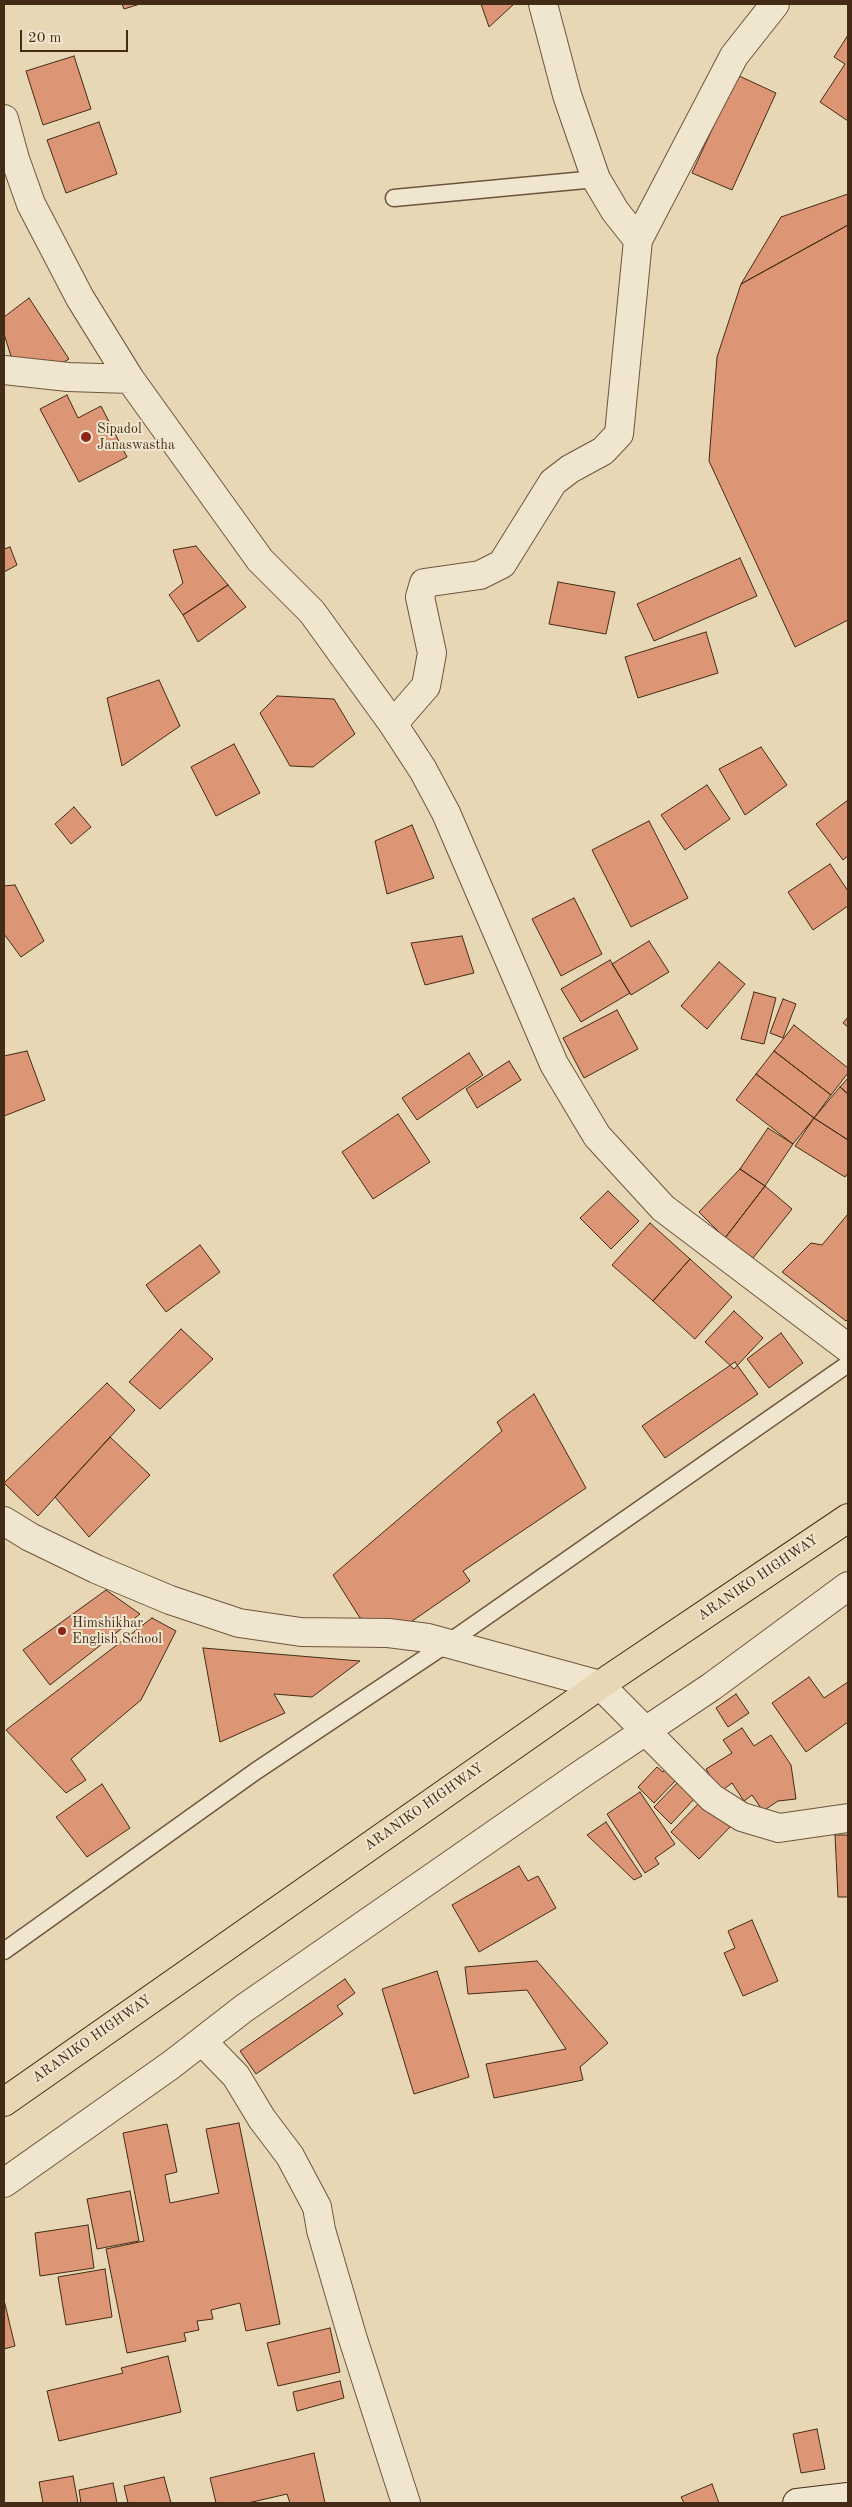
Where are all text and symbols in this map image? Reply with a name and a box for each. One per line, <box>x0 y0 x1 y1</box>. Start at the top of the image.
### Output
scale bar <box>22 20 130 52</box>
text: 20 m <box>28 31 62 46</box>
place label: Sipadol Janaswastha <box>97 421 175 454</box>
marker: Sipadol Janaswastha <box>79 430 93 444</box>
street label: ARANIKO HIGHWAY <box>695 1532 821 1624</box>
place label: Himshikhar English School <box>72 1615 162 1648</box>
marker: Himshikhar English School <box>56 1625 68 1637</box>
street label: ARANIKO HIGHWAY <box>361 1760 487 1854</box>
street label: ARANIKO HIGHWAY <box>29 1992 155 2086</box>

